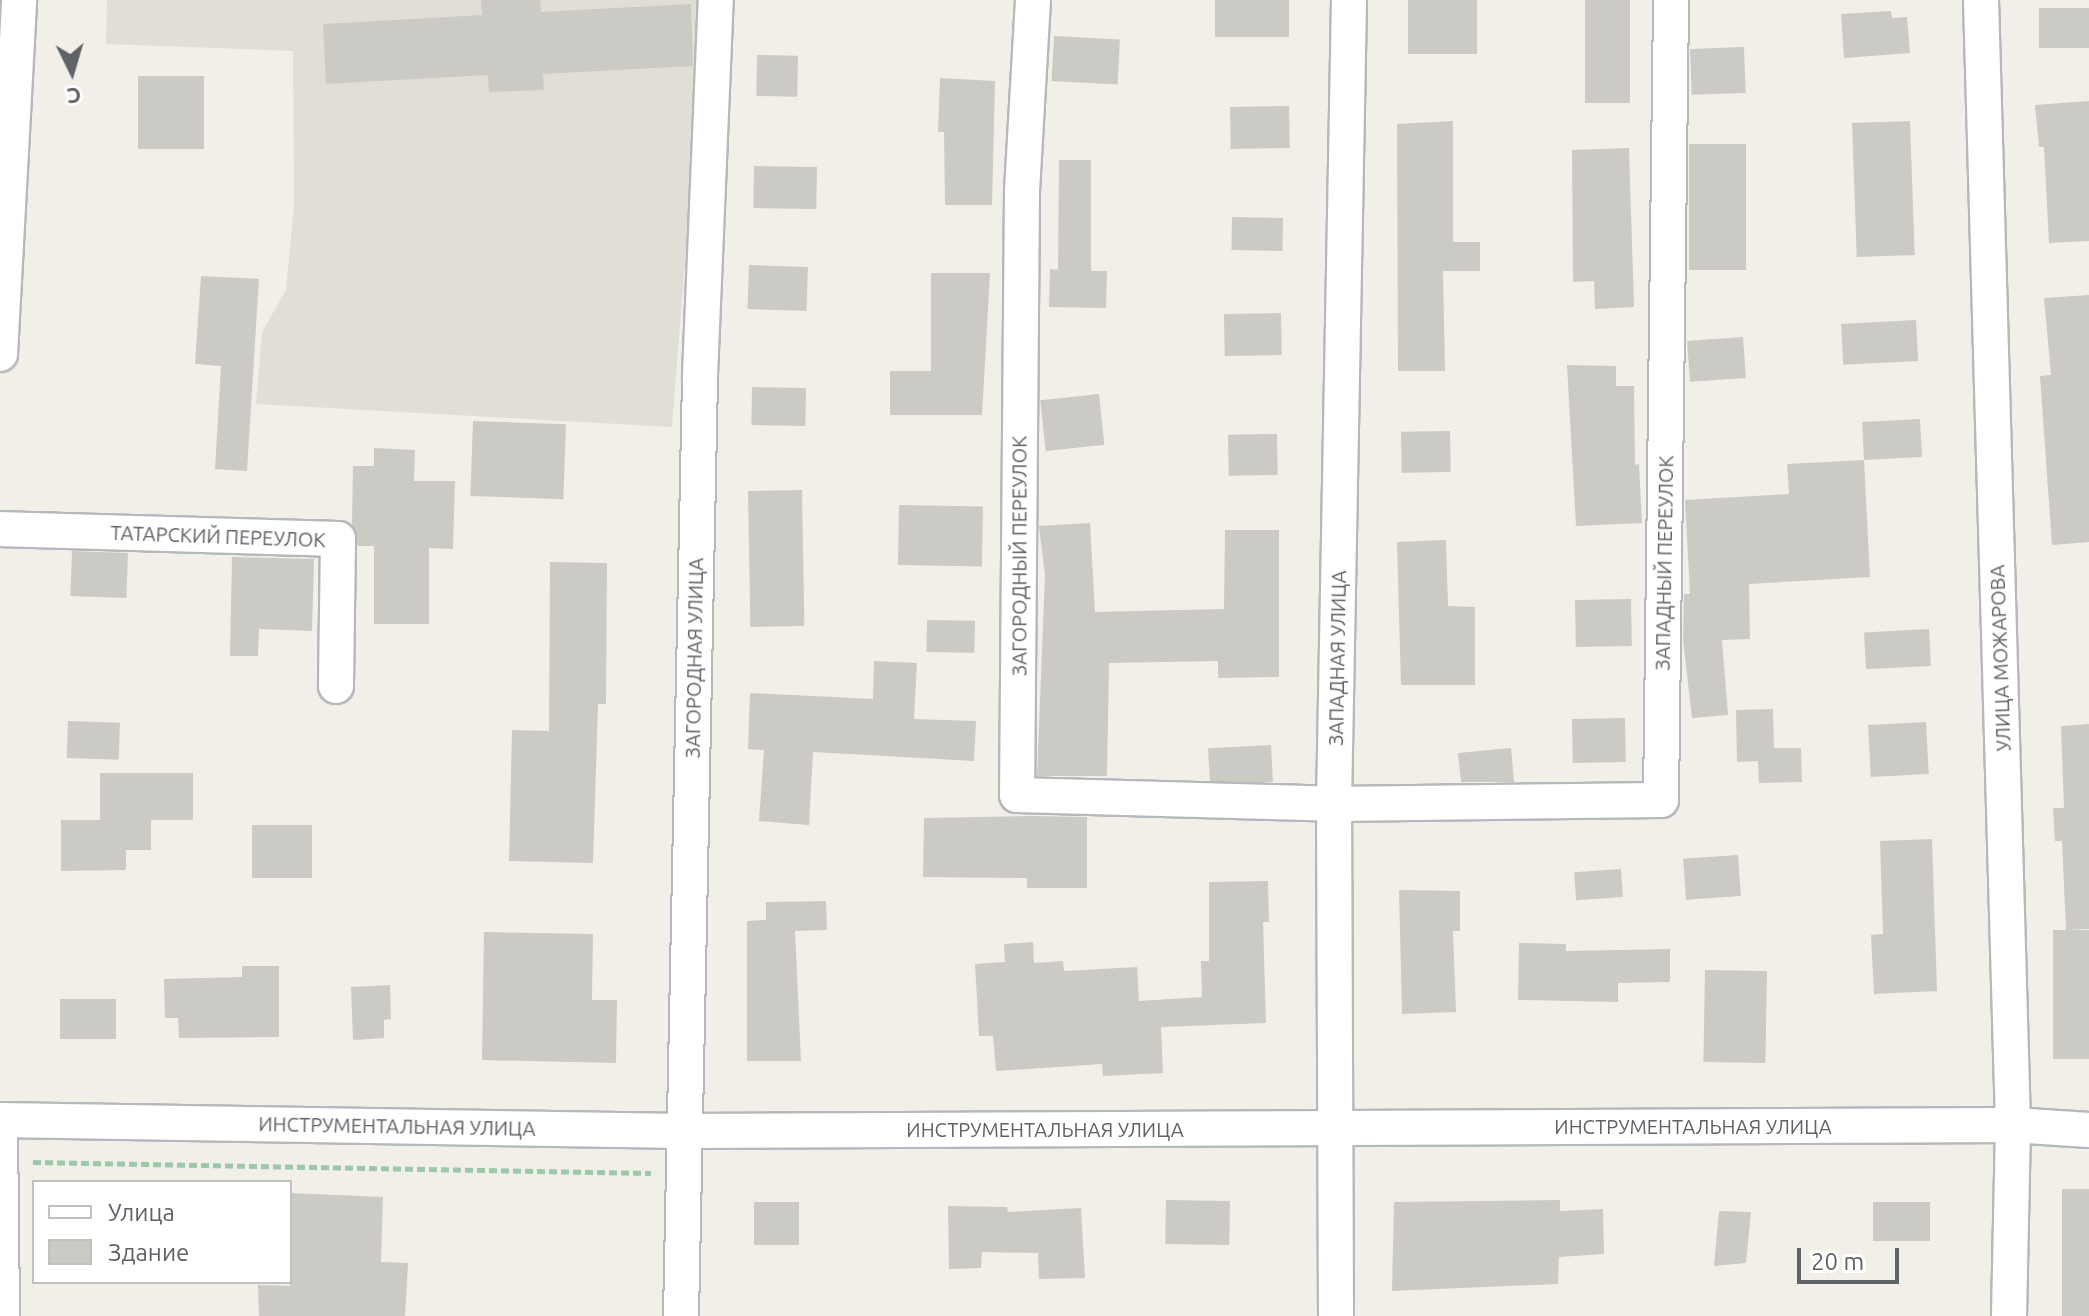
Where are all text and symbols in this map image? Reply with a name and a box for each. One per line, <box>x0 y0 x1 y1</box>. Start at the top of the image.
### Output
north arrow <box>32 32 112 112</box>
text: С <box>66 83 82 109</box>
street label: ЗАГОРОДНЫЙ ПЕРЕУЛОК <box>1007 436 1031 676</box>
street label: ЗАПАДНЫЙ ПЕРЕУЛОК <box>1650 455 1678 671</box>
street label: ТАТАРСКИЙ ПЕРЕУЛОК <box>110 520 326 552</box>
street label: ЗАГОРОДНАЯ УЛИЦА <box>680 557 708 759</box>
street label: УЛИЦА МОЖАРОВА <box>1985 564 2015 752</box>
street label: ЗАПАДНАЯ УЛИЦА <box>1323 570 1351 746</box>
street label: ИНСТРУМЕНТАЛЬНАЯ УЛИЦА <box>258 1112 536 1140</box>
street label: ИНСТРУМЕНТАЛЬНАЯ УЛИЦА <box>1554 1114 1832 1138</box>
street label: ИНСТРУМЕНТАЛЬНАЯ УЛИЦА <box>906 1117 1184 1141</box>
legend <box>32 1180 292 1284</box>
text: Улица <box>108 1199 175 1226</box>
scale bar <box>1801 1232 1903 1282</box>
text: Здание <box>108 1239 189 1266</box>
text: 20 m <box>1811 1248 1864 1275</box>

